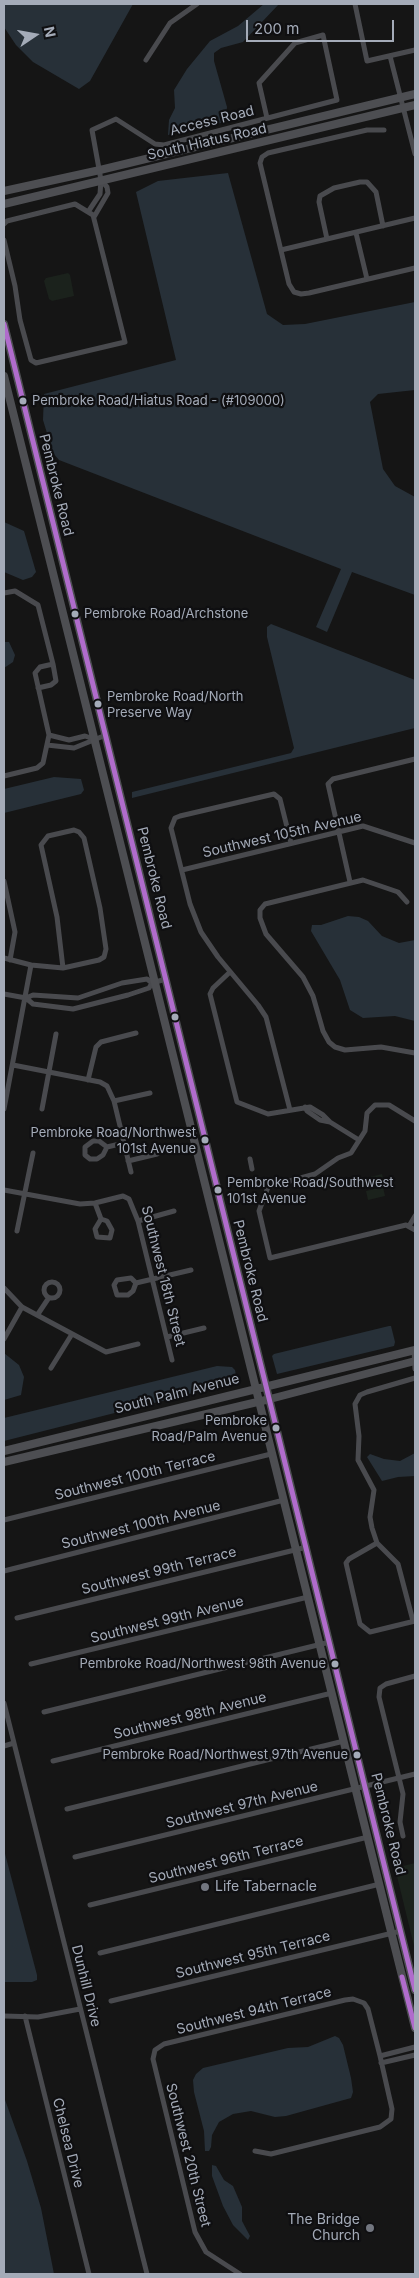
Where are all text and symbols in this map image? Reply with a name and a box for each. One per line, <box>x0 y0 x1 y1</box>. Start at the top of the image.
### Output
north arrow <box>10 10 60 60</box>
scale bar <box>249 10 396 42</box>
text: 200 m <box>254 19 299 38</box>
text: N <box>41 25 60 39</box>
street label: Access Road <box>168 102 256 140</box>
street label: South Hiatus Road <box>146 120 268 164</box>
place label: Pembroke Road/Hiatus Road - (#109000) <box>32 393 285 409</box>
marker: Pembroke Road/Hiatus Road - (#109000) <box>18 396 28 406</box>
street label: Pembroke Road <box>35 432 77 538</box>
place label: Pembroke Road/Archstone <box>84 606 248 622</box>
marker: Pembroke Road/Archstone <box>70 609 80 619</box>
place label: Pembroke Road/North Preserve Way <box>107 689 243 720</box>
marker: Pembroke Road/North Preserve Way <box>93 699 103 709</box>
street label: Southwest 105th Avenue <box>201 809 363 861</box>
street label: Pembroke Road <box>133 825 175 931</box>
unlabelled marker <box>170 1012 180 1022</box>
place label: Pembroke Road/Northwest 101st Avenue <box>31 1125 196 1156</box>
marker: Pembroke Road/Northwest 101st Avenue <box>200 1135 210 1145</box>
place label: Pembroke Road/Southwest 101st Avenue <box>227 1175 394 1206</box>
marker: Pembroke Road/Southwest 101st Avenue <box>213 1185 223 1195</box>
street label: Southwest 18th Street <box>137 1204 189 1348</box>
street label: Pembroke Road <box>229 1218 271 1324</box>
street label: South Palm Avenue <box>113 1370 241 1418</box>
place label: Pembroke Road/Palm Avenue <box>151 1413 267 1444</box>
marker: Pembroke Road/Palm Avenue <box>271 1423 281 1433</box>
street label: Southwest 100th Terrace <box>53 1448 217 1504</box>
street label: Southwest 100th Avenue <box>60 1497 222 1553</box>
street label: Southwest 99th Terrace <box>80 1544 238 1598</box>
street label: Southwest 99th Avenue <box>89 1593 245 1647</box>
place label: Pembroke Road/Northwest 98th Avenue <box>80 1656 326 1672</box>
marker: Pembroke Road/Northwest 98th Avenue <box>330 1659 340 1669</box>
street label: Southwest 98th Avenue <box>112 1689 268 1743</box>
place label: Pembroke Road/Northwest 97th Avenue <box>102 1747 348 1763</box>
marker: Pembroke Road/Northwest 97th Avenue <box>352 1750 362 1760</box>
street label: Pembroke Road <box>367 1771 409 1877</box>
street label: Southwest 97th Avenue <box>164 1778 320 1832</box>
street label: Southwest 96th Terrace <box>147 1833 305 1887</box>
place label: Life Tabernacle <box>215 1879 317 1895</box>
marker: Life Tabernacle <box>199 1881 211 1893</box>
street label: Southwest 95th Terrace <box>174 1928 332 1982</box>
street label: Dunhill Drive <box>68 1943 104 2029</box>
street label: Southwest 94th Terrace <box>175 1984 333 2038</box>
street label: Southwest 20th Street <box>162 2081 214 2229</box>
street label: Chelsea Drive <box>49 2096 87 2190</box>
place label: The Bridge Church <box>287 2212 360 2244</box>
marker: The Bridge Church <box>364 2222 376 2234</box>

